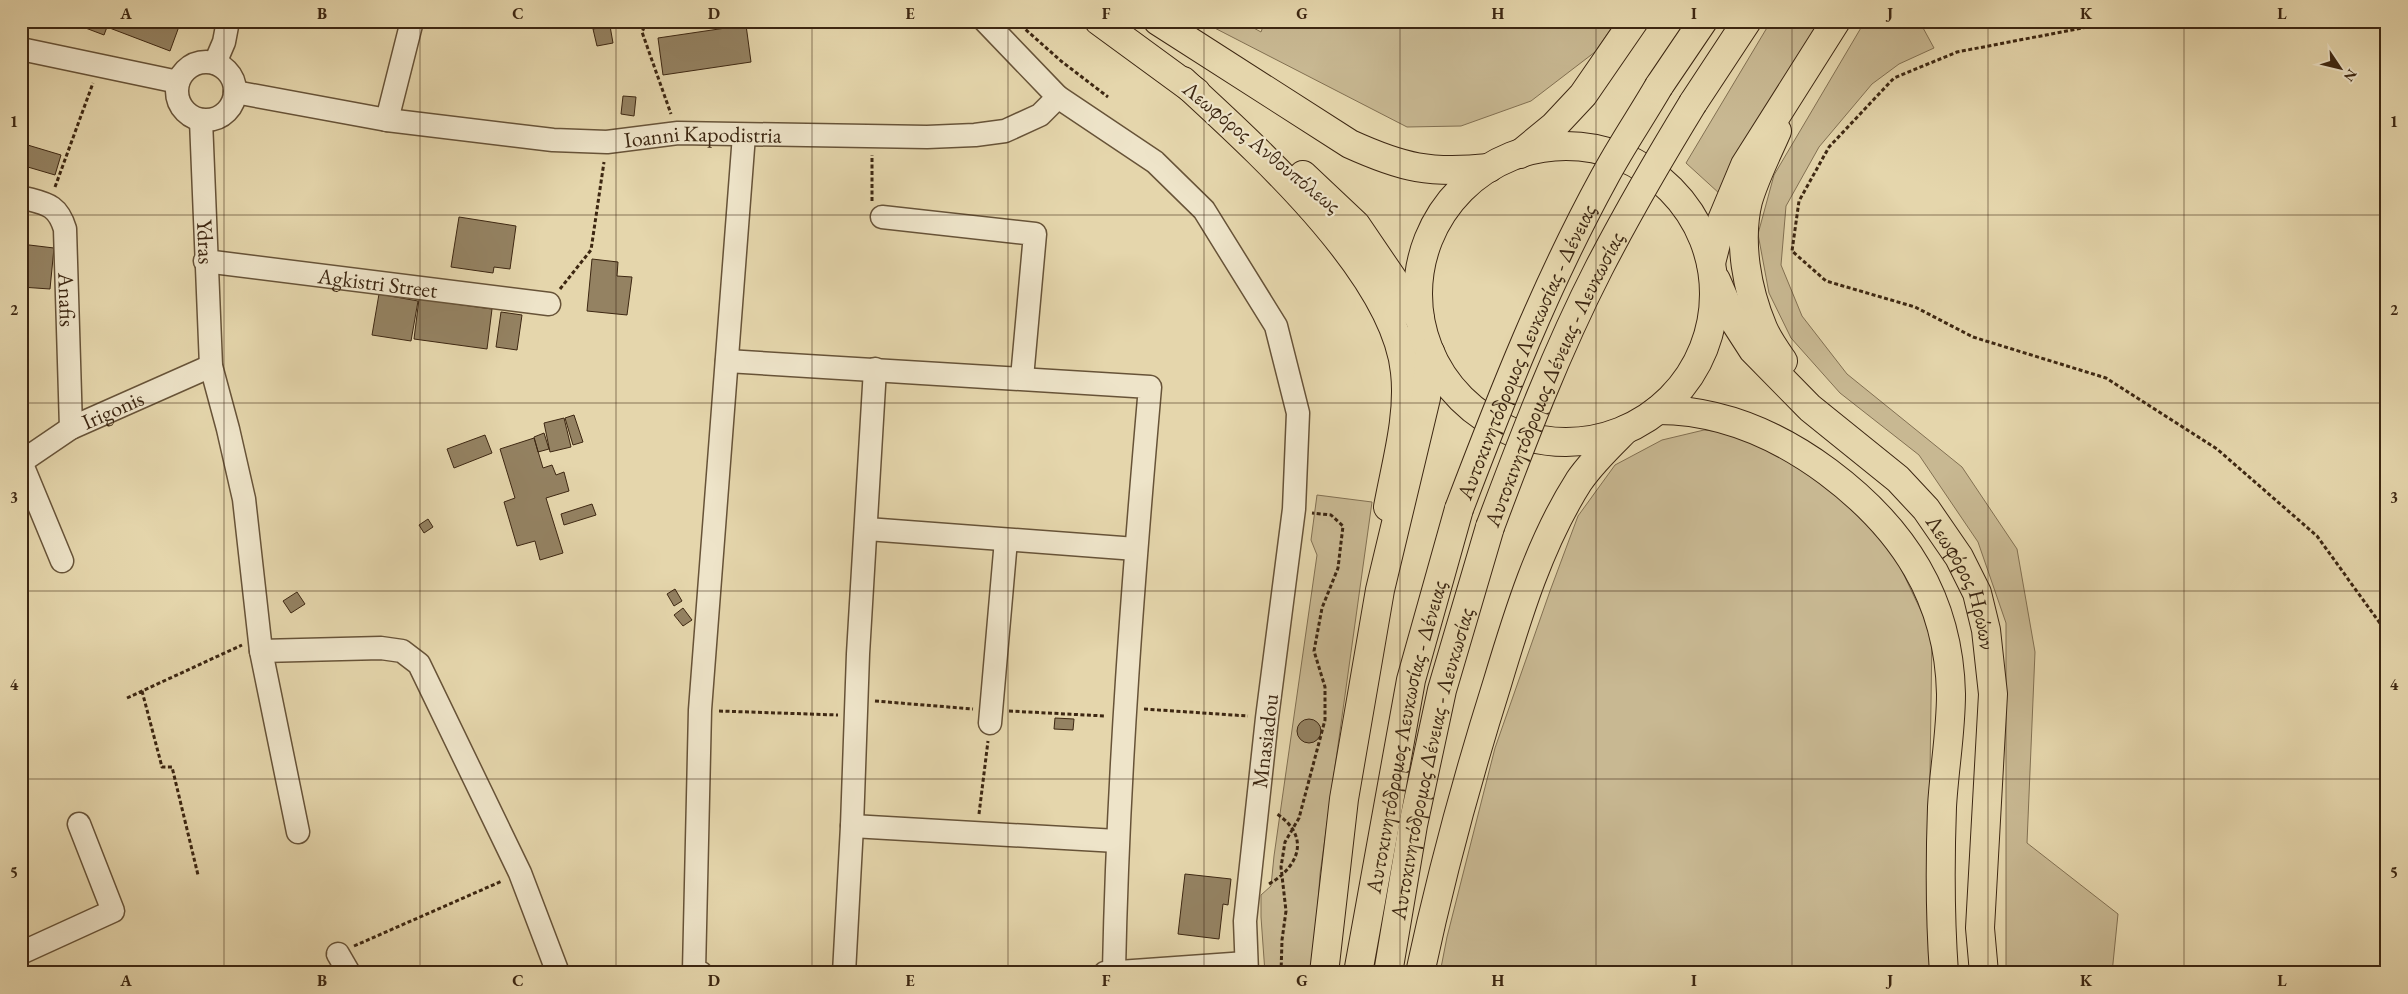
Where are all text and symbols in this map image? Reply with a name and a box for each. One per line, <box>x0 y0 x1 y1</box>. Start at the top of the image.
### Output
text: A <box>119 3 132 24</box>
text: B <box>317 3 327 24</box>
text: C <box>512 3 524 24</box>
text: D <box>708 3 720 24</box>
text: E <box>905 3 915 24</box>
text: F <box>1102 3 1111 24</box>
text: G <box>1296 3 1308 24</box>
text: H <box>1492 3 1505 24</box>
text: I <box>1691 3 1697 24</box>
text: J <box>1885 3 1893 24</box>
text: K <box>2080 3 2093 24</box>
text: L <box>2277 3 2287 24</box>
north arrow <box>2316 42 2366 92</box>
text: N <box>2340 66 2361 86</box>
street label: Λεωφόρος Ανθουπόλεως <box>1176 74 1347 220</box>
text: 1 <box>10 111 18 132</box>
text: 1 <box>2390 111 2398 132</box>
street label: Ioanni Kapodistria <box>622 118 782 154</box>
street label: Αυτοκινητόδρομος Λευκωσίας - Δένειας <box>1449 199 1602 505</box>
street label: Ydras <box>191 219 221 265</box>
street label: Αυτοκινητόδρομος Δένειας - Λευκωσίας <box>1477 226 1630 532</box>
street label: Agkistri Street <box>315 261 439 304</box>
street label: Anafis <box>52 271 82 327</box>
text: 2 <box>10 299 19 320</box>
text: 2 <box>2390 299 2399 320</box>
street label: Irigonis <box>77 383 148 436</box>
text: 3 <box>10 487 18 508</box>
text: 3 <box>2390 487 2398 508</box>
street label: Λεωφόρος Ηρώων <box>1919 508 2003 651</box>
street label: Αυτοκινητόδρομος Λευκωσίας - Δένειας <box>1358 577 1453 897</box>
street label: Αυτοκινητόδρομος Δένειας - Λευκωσίας <box>1383 604 1480 923</box>
text: 4 <box>10 674 19 695</box>
text: 4 <box>2390 674 2399 695</box>
street label: Mnasiadou <box>1245 692 1285 790</box>
text: 5 <box>10 862 18 883</box>
text: 5 <box>2390 862 2398 883</box>
text: A <box>119 970 132 991</box>
text: B <box>317 970 327 991</box>
text: C <box>512 970 524 991</box>
text: D <box>708 970 720 991</box>
text: E <box>905 970 915 991</box>
text: F <box>1102 970 1111 991</box>
text: G <box>1296 970 1308 991</box>
text: H <box>1492 970 1505 991</box>
text: I <box>1691 970 1697 991</box>
text: J <box>1885 970 1893 991</box>
text: K <box>2080 970 2093 991</box>
text: L <box>2277 970 2287 991</box>

